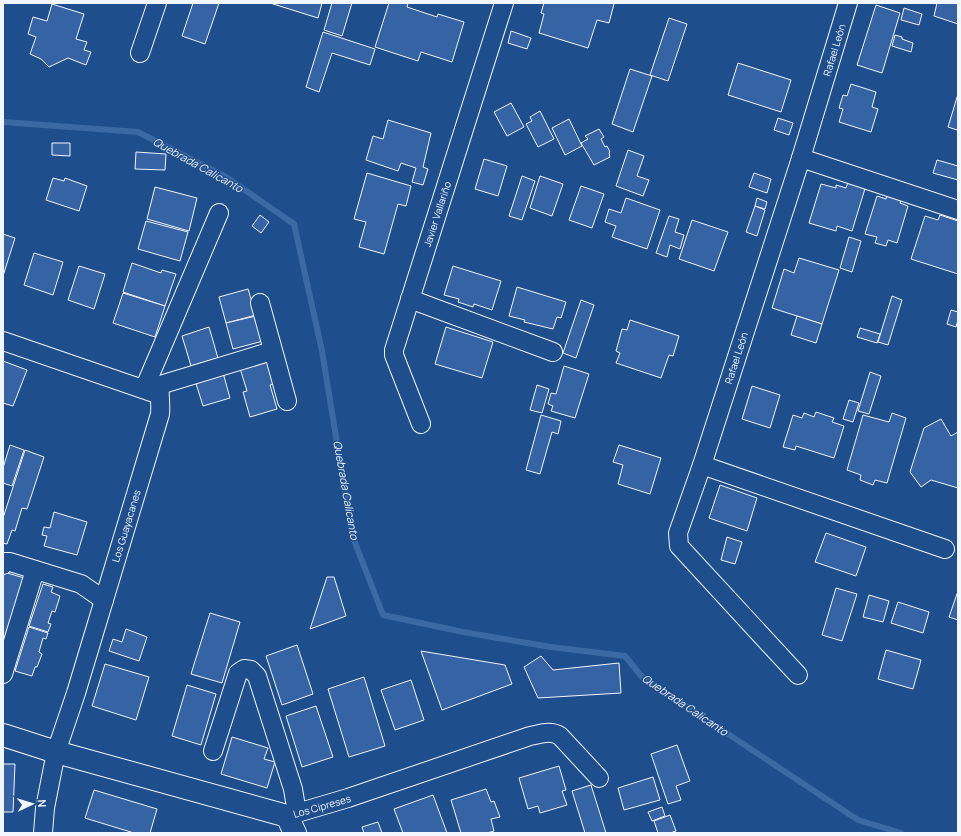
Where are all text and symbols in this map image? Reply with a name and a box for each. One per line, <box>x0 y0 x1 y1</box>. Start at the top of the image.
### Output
street label: Rafael León <box>819 22 849 78</box>
water label: Quebrada Calicanto <box>151 134 247 196</box>
street label: Javier Vallariño <box>420 179 454 249</box>
street label: Rafael León <box>721 330 751 386</box>
water label: Quebrada Calicanto <box>330 439 363 542</box>
street label: Los Guayacanes <box>108 488 144 564</box>
water label: Quebrada Calicanto <box>639 670 732 740</box>
north arrow <box>12 784 52 824</box>
street label: Los Cipreses <box>292 791 352 821</box>
text: N <box>35 799 50 808</box>

